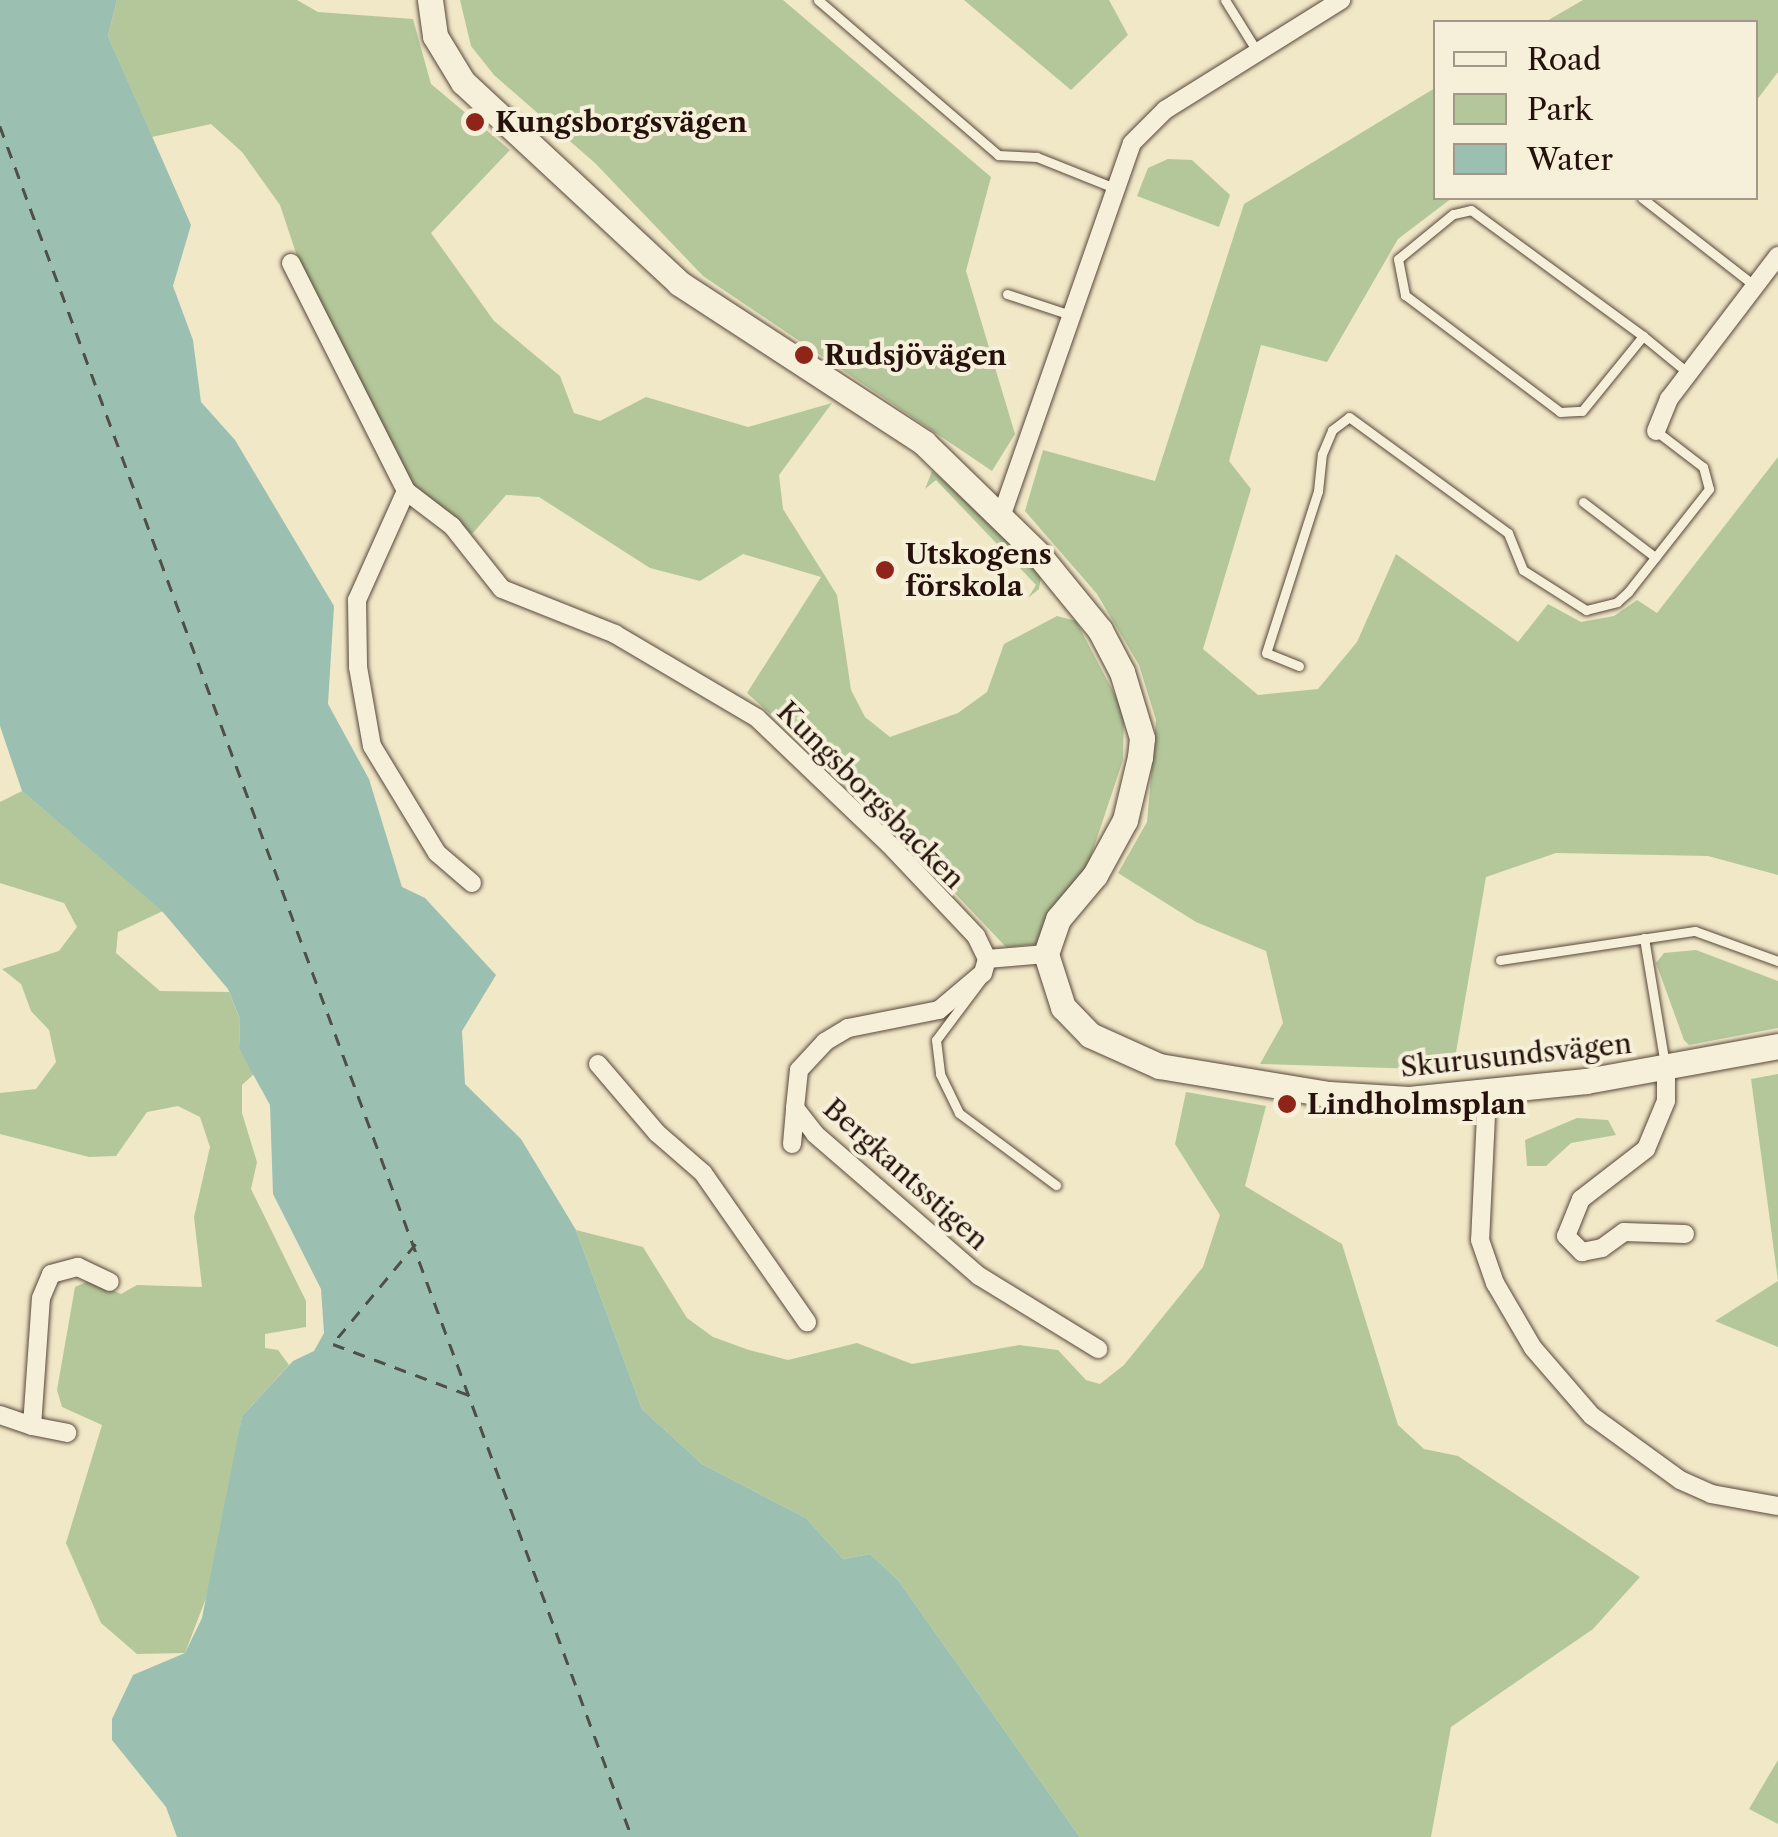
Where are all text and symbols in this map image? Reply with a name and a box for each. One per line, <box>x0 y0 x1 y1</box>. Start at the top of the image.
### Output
legend <box>1433 20 1758 200</box>
text: Road <box>1527 41 1601 78</box>
text: Park <box>1527 91 1592 128</box>
place label: Kungsborgsvägen <box>495 105 747 139</box>
marker: Kungsborgsvägen <box>464 111 486 133</box>
text: Water <box>1527 141 1613 178</box>
place label: Rudsjövägen <box>824 338 1007 372</box>
marker: Rudsjövägen <box>793 344 815 366</box>
place label: Utskogens förskola <box>905 537 1052 603</box>
marker: Utskogens förskola <box>874 559 896 581</box>
street label: Kungsborgsbacken <box>770 694 972 896</box>
street label: Skurusundsvägen <box>1399 1026 1633 1084</box>
place label: Lindholmsplan <box>1307 1087 1526 1121</box>
street label: Bergkantsstigen <box>817 1091 995 1257</box>
marker: Lindholmsplan <box>1276 1093 1298 1115</box>

